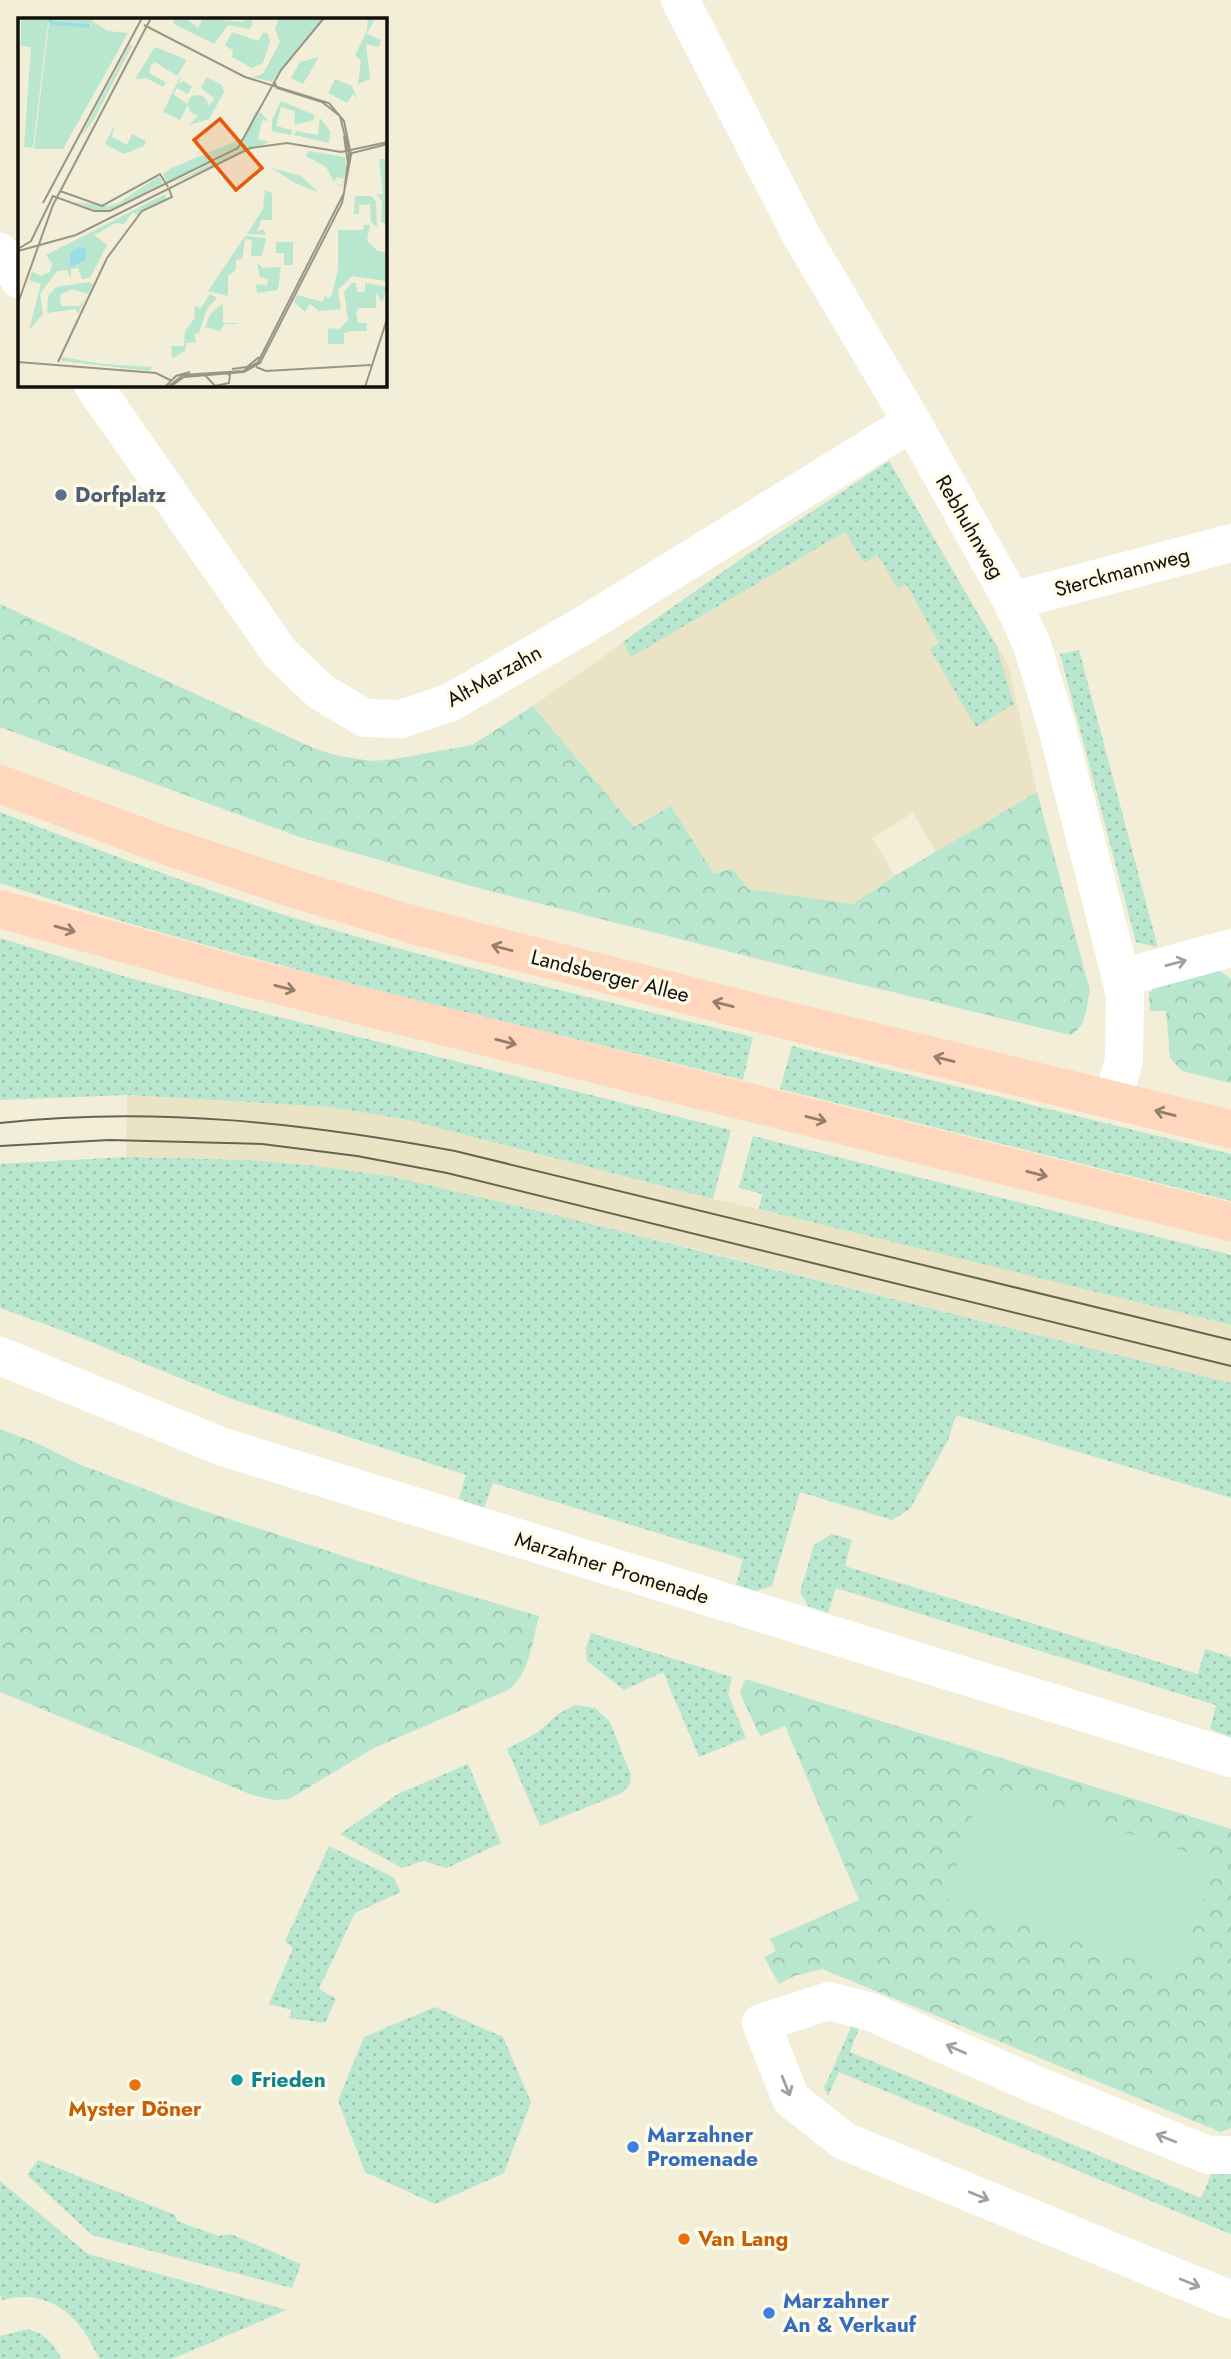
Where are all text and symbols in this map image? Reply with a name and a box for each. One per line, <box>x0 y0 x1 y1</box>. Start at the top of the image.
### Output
inset map <box>18 18 387 387</box>
street label: Rebhuhnweg <box>928 470 1012 584</box>
place label: Dorfplatz <box>75 480 166 510</box>
marker: Dorfplatz <box>53 487 69 503</box>
street label: Sterckmannweg <box>1051 540 1193 604</box>
street label: Alt-Marzahn <box>441 637 547 715</box>
one-way arrow <box>54 923 76 936</box>
one-way arrow <box>492 941 514 954</box>
street label: Landsberger Allee <box>528 942 692 1010</box>
one-way arrow <box>1164 956 1187 969</box>
one-way arrow <box>273 981 296 995</box>
one-way arrow <box>712 997 735 1010</box>
one-way arrow <box>494 1036 517 1049</box>
one-way arrow <box>933 1051 956 1065</box>
one-way arrow <box>1154 1106 1177 1119</box>
one-way arrow <box>804 1113 827 1126</box>
one-way arrow <box>1025 1168 1048 1181</box>
street label: Marzahner Promenade <box>511 1524 713 1612</box>
one-way arrow <box>946 2042 968 2055</box>
place label: Frieden <box>251 2065 326 2095</box>
marker: Frieden <box>229 2072 245 2088</box>
one-way arrow <box>780 2075 793 2097</box>
marker: Myster Döner <box>127 2077 143 2093</box>
place label: Myster Döner <box>68 2094 202 2124</box>
place label: Marzahner Promenade <box>647 2120 758 2174</box>
one-way arrow <box>1156 2130 1177 2143</box>
marker: Marzahner Promenade <box>625 2139 641 2155</box>
one-way arrow <box>968 2191 990 2204</box>
place label: Van Lang <box>697 2224 788 2254</box>
marker: Van Lang <box>676 2231 692 2247</box>
one-way arrow <box>1178 2278 1200 2291</box>
place label: Marzahner An & Verkauf <box>782 2286 917 2340</box>
marker: Marzahner An & Verkauf <box>761 2305 777 2321</box>

